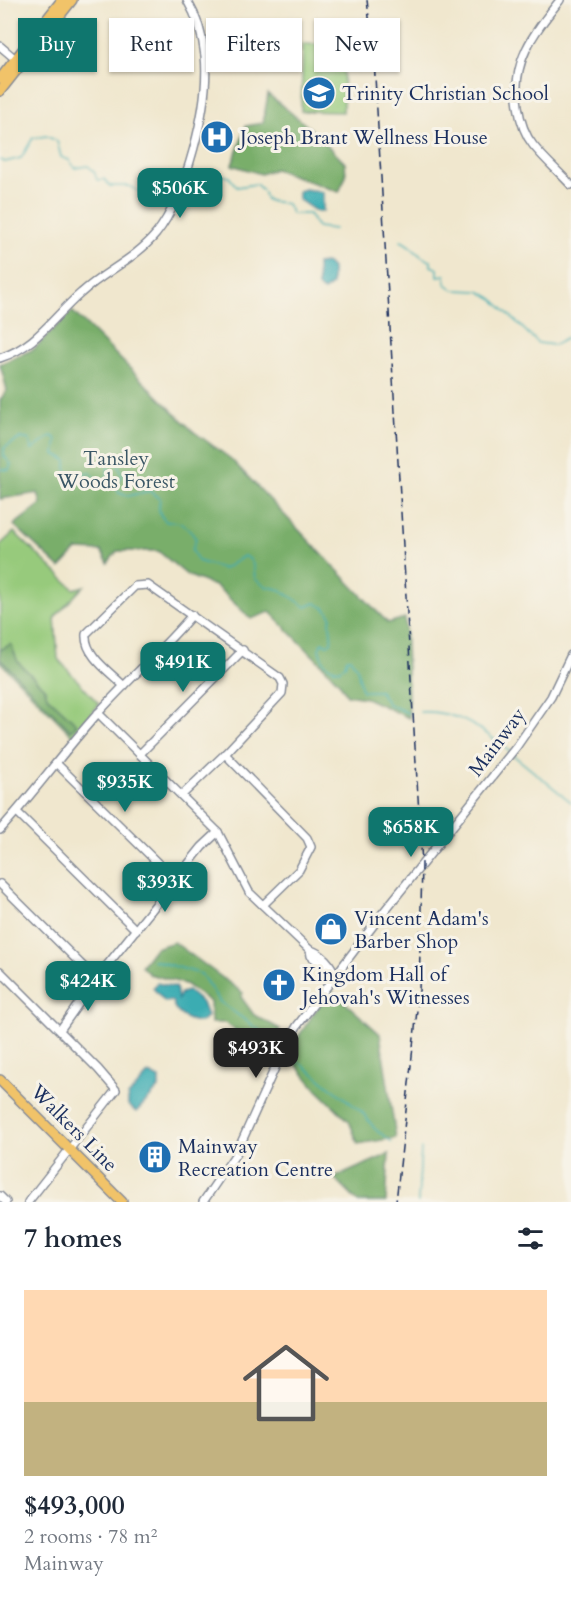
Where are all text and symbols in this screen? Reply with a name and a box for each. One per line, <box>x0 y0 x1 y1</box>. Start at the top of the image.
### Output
chip: Buy <box>18 18 97 72</box>
chip: Rent <box>109 18 194 72</box>
chip: Filters <box>206 18 302 72</box>
chip: New <box>314 18 400 72</box>
school or university icon: Trinity Christian School <box>301 75 337 111</box>
place label: Trinity Christian School <box>342 80 549 107</box>
hospital icon: Joseph Brant Wellness House <box>199 119 235 155</box>
place label: Joseph Brant Wellness House <box>237 124 488 151</box>
pin: $506K <box>138 168 222 219</box>
text: $506K <box>151 174 209 201</box>
park label: Tansley Woods Forest <box>56 445 176 495</box>
pin: $491K <box>141 642 225 693</box>
text: $491K <box>154 648 212 675</box>
street label: Mainway <box>462 702 532 782</box>
pin: $935K <box>83 762 167 813</box>
text: $935K <box>96 768 154 795</box>
pin: $658K <box>369 807 453 858</box>
text: $658K <box>382 813 440 840</box>
pin: $393K <box>123 862 207 913</box>
text: $393K <box>136 868 194 895</box>
place label: Vincent Adam's Barber Shop <box>354 905 489 955</box>
shop icon: Vincent Adam's Barber Shop <box>313 911 349 947</box>
pin: $424K <box>46 961 130 1012</box>
place label: Kingdom Hall of Jehovah's Witnesses <box>299 961 470 1011</box>
text: $424K <box>59 967 117 994</box>
church icon: Kingdom Hall of Jehovah's Witnesses <box>261 967 297 1003</box>
pin: $493K <box>214 1028 298 1079</box>
text: $493K <box>227 1034 285 1061</box>
street label: Walkers Line <box>24 1078 124 1178</box>
place label: Mainway Recreation Centre <box>178 1133 333 1183</box>
building icon: Mainway Recreation Centre <box>137 1139 173 1175</box>
text: 7 homes <box>24 1221 122 1256</box>
icon: filters <box>514 1222 547 1255</box>
icon: home <box>232 1329 340 1437</box>
text: $493,000 <box>24 1488 125 1523</box>
text: 2 rooms · 78 m² <box>24 1523 157 1550</box>
text: Mainway <box>24 1550 104 1577</box>

